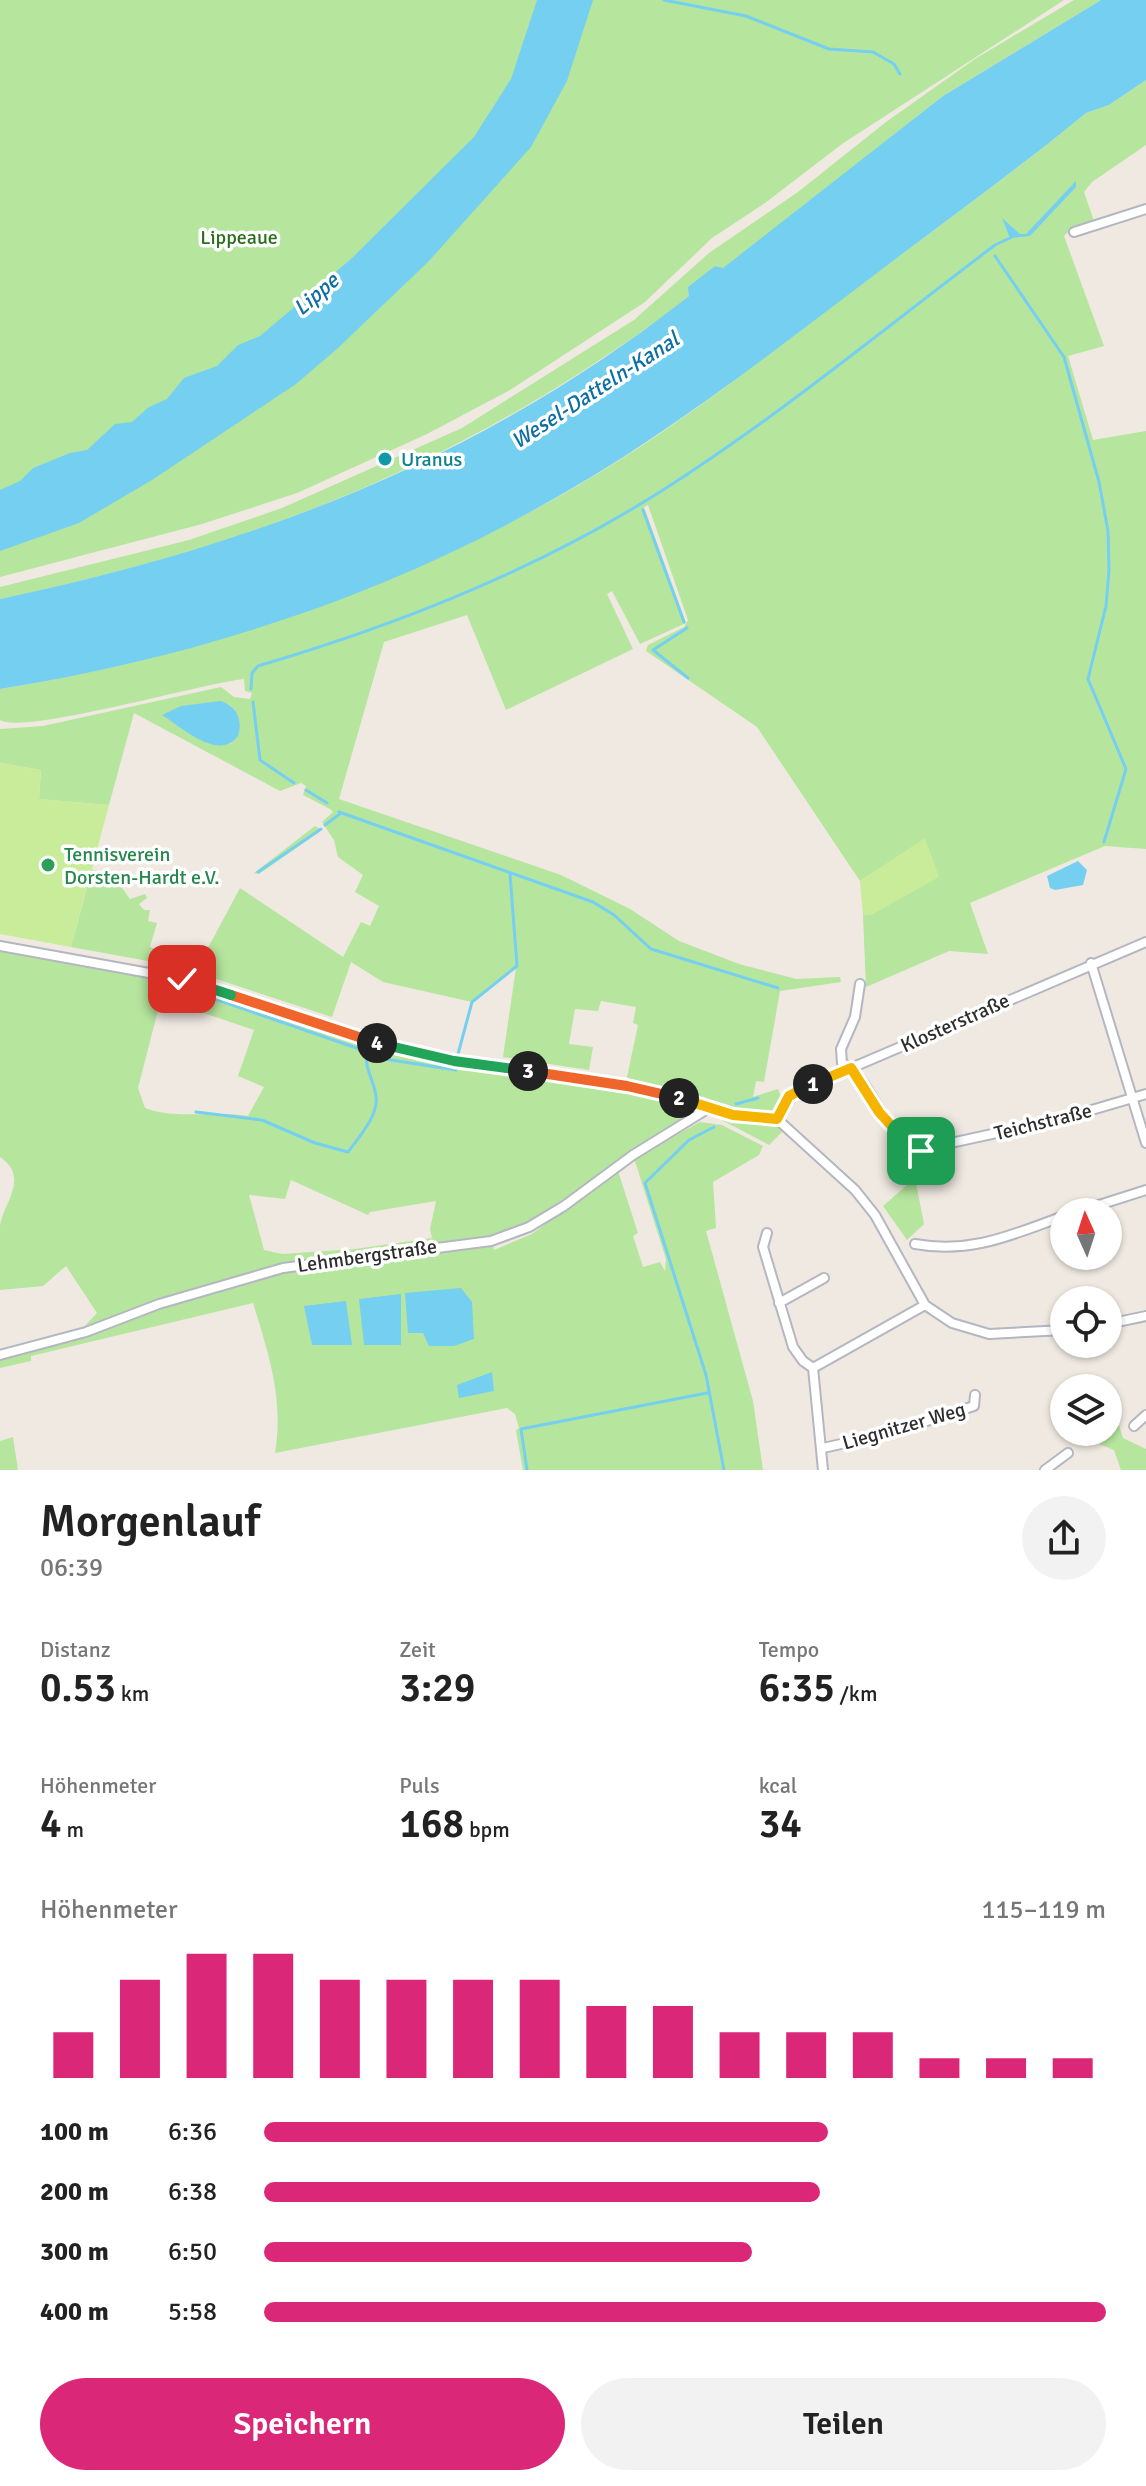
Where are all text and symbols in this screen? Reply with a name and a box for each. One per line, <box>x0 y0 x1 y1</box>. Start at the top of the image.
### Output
park label: Lippeaue <box>200 225 278 250</box>
water label: Lippe <box>288 266 345 321</box>
water label: Wesel-Datteln-Kanal <box>506 325 685 454</box>
place label: Uranus <box>401 447 463 472</box>
marker: Uranus <box>376 450 394 468</box>
place label: Tennisverein Dorsten-Hardt e.V. <box>64 842 219 890</box>
marker: Tennisverein Dorsten-Hardt e.V. <box>39 856 57 874</box>
pin <box>148 945 216 1013</box>
icon: check <box>160 957 204 1001</box>
street label: Klosterstraße <box>897 988 1013 1058</box>
pin: 4 <box>357 1023 397 1063</box>
text: 4 <box>371 1029 383 1056</box>
pin: 3 <box>508 1051 548 1091</box>
text: 3 <box>522 1057 534 1084</box>
pin: 1 <box>793 1064 833 1104</box>
text: 1 <box>807 1070 819 1097</box>
pin: 2 <box>659 1078 699 1118</box>
text: 2 <box>673 1084 685 1111</box>
street label: Teichstraße <box>992 1098 1094 1146</box>
pin <box>887 1117 955 1185</box>
icon: arrive <box>899 1129 943 1173</box>
north arrow <box>1050 1198 1122 1270</box>
map controls <box>1050 1198 1122 1446</box>
street label: Lehmbergstraße <box>296 1234 438 1278</box>
button: locate <box>1050 1286 1122 1358</box>
button: layers <box>1050 1374 1122 1446</box>
street label: Liegnitzer Weg <box>840 1397 968 1455</box>
text: Morgenlauf <box>40 1495 260 1549</box>
button: share <box>1022 1496 1106 1580</box>
text: 06:39 <box>40 1552 103 1584</box>
text: Distanz <box>40 1636 111 1663</box>
text: Zeit <box>399 1636 436 1663</box>
text: Tempo <box>759 1636 819 1663</box>
text: 0.53 <box>40 1663 116 1713</box>
text: 3:29 <box>399 1663 475 1713</box>
text: 6:35 <box>759 1663 835 1713</box>
text: km <box>116 1680 149 1707</box>
text: /km <box>835 1680 877 1707</box>
text: Höhenmeter <box>40 1772 156 1799</box>
text: Puls <box>399 1772 440 1799</box>
text: kcal <box>759 1772 797 1799</box>
text: 4 <box>40 1799 62 1849</box>
text: 168 <box>399 1799 464 1849</box>
text: 34 <box>759 1799 802 1849</box>
text: m <box>62 1816 84 1843</box>
text: bpm <box>464 1816 510 1843</box>
text: Höhenmeter <box>40 1894 178 1926</box>
text: 115–119 m <box>982 1894 1106 1926</box>
text: 100 m <box>40 2116 109 2148</box>
text: 6:36 <box>168 2116 217 2148</box>
text: 200 m <box>40 2176 109 2208</box>
text: 6:38 <box>168 2176 217 2208</box>
text: 300 m <box>40 2236 109 2268</box>
text: 6:50 <box>168 2236 217 2268</box>
text: 400 m <box>40 2296 109 2328</box>
text: 5:58 <box>168 2296 217 2328</box>
button: Speichern <box>40 2378 565 2470</box>
button: Teilen <box>581 2378 1106 2470</box>

